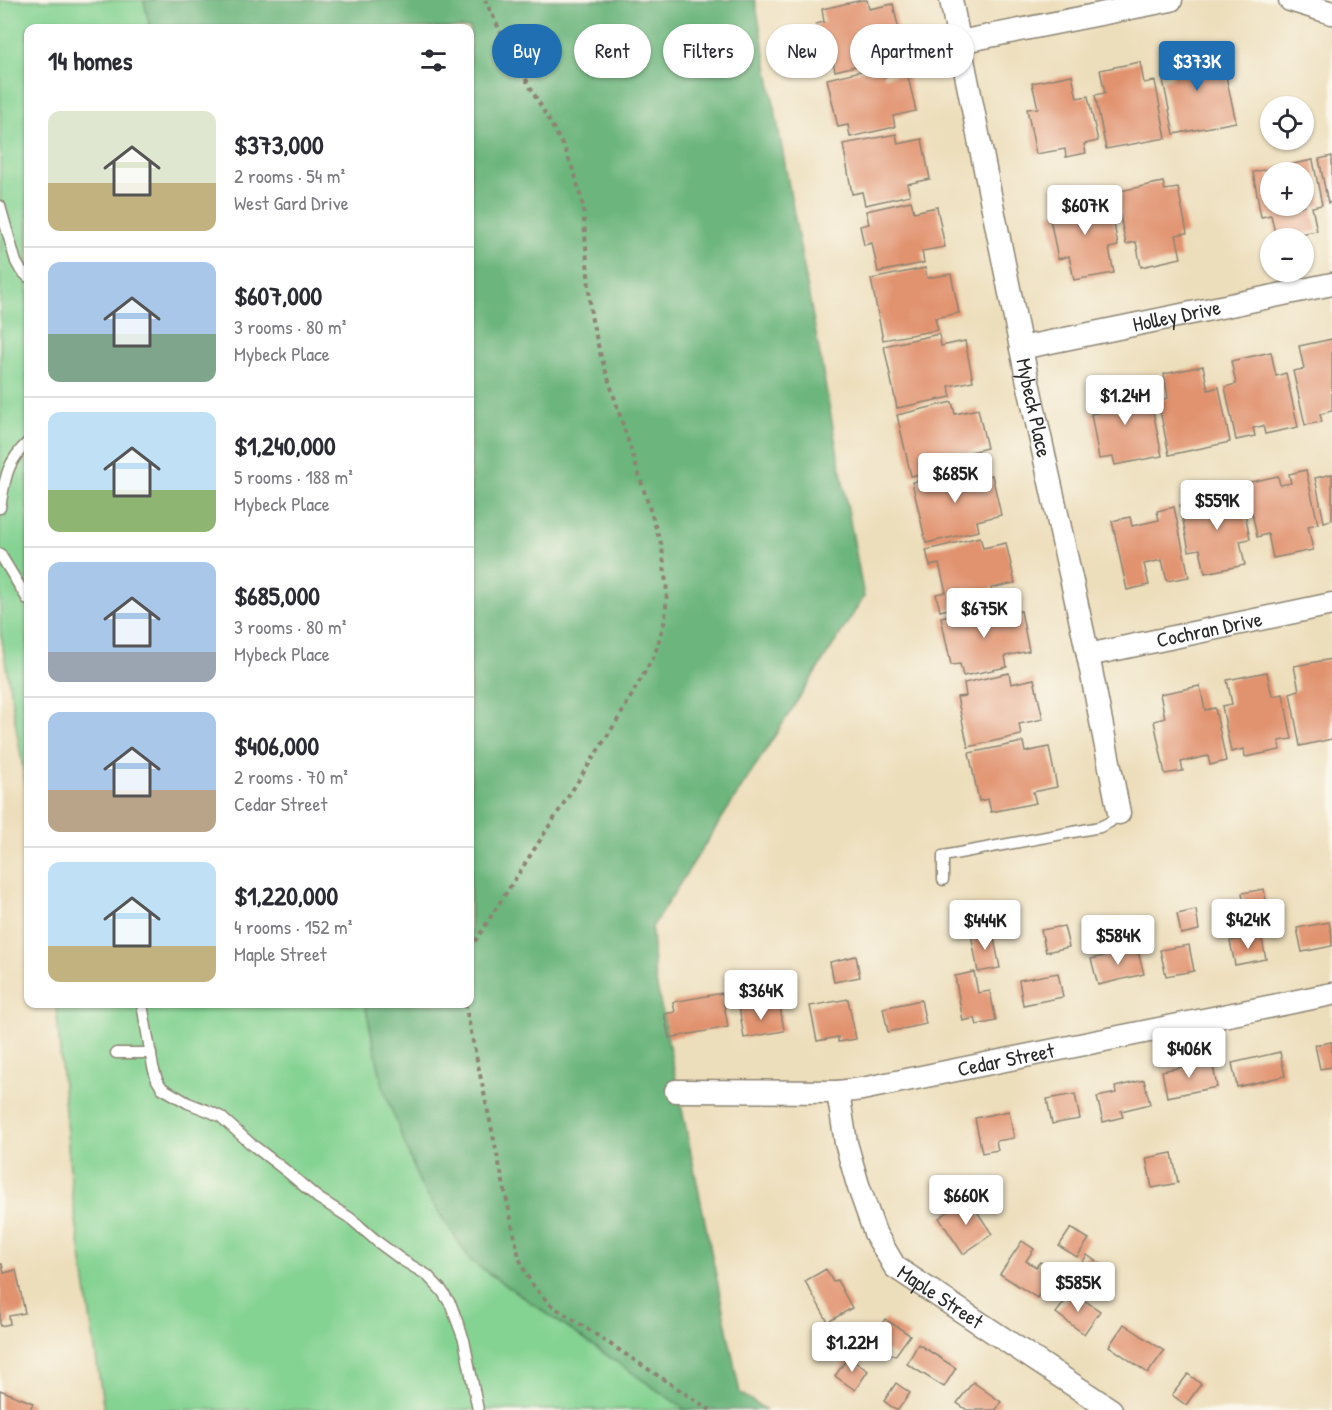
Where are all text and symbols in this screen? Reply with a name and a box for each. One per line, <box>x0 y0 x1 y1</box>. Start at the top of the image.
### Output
chip: Buy <box>492 24 562 78</box>
chip: Rent <box>574 24 651 78</box>
chip: Filters <box>663 24 754 78</box>
chip: New <box>766 24 838 78</box>
chip: Apartment <box>850 24 974 78</box>
pin: $373K <box>1155 41 1239 92</box>
text: 14 homes <box>48 43 133 78</box>
icon: filters <box>417 44 450 77</box>
text: $373K <box>1173 47 1221 74</box>
map controls <box>1260 96 1314 282</box>
button: locate <box>1260 96 1314 150</box>
text: $373,000 <box>234 127 324 162</box>
icon: home <box>96 135 168 207</box>
text: 2 rooms · 54 m² <box>234 162 345 189</box>
button: + <box>1260 162 1314 216</box>
pin: $607K <box>1043 185 1127 236</box>
text: West Gard Drive <box>234 189 349 216</box>
text: $607K <box>1061 191 1109 218</box>
button: − <box>1260 228 1314 282</box>
text: $607,000 <box>234 278 322 313</box>
icon: home <box>96 286 168 358</box>
street label: Holley Drive <box>1130 292 1223 339</box>
text: 3 rooms · 80 m² <box>234 313 346 340</box>
text: Mybeck Place <box>234 340 330 367</box>
street label: Mybeck Place <box>1009 356 1059 460</box>
pin: $1.24M <box>1076 375 1174 426</box>
text: $1.24M <box>1100 381 1150 408</box>
text: $1,240,000 <box>234 428 336 463</box>
icon: home <box>96 436 168 508</box>
pin: $685K <box>913 453 997 504</box>
text: $685K <box>932 459 978 486</box>
text: 5 rooms · 188 m² <box>234 463 353 490</box>
pin: $559K <box>1175 480 1259 531</box>
text: $559K <box>1195 486 1239 513</box>
text: Mybeck Place <box>234 490 330 517</box>
text: $685,000 <box>234 578 320 613</box>
icon: home <box>96 586 168 658</box>
pin: $675K <box>942 588 1026 639</box>
text: $675K <box>961 594 1007 621</box>
street label: Cochran Drive <box>1154 604 1265 654</box>
text: 3 rooms · 80 m² <box>234 613 346 640</box>
text: Mybeck Place <box>234 640 330 667</box>
text: $406,000 <box>234 728 319 763</box>
icon: home <box>96 736 168 808</box>
text: 2 rooms · 70 m² <box>234 763 348 790</box>
text: Cedar Street <box>234 790 327 817</box>
text: $1,220,000 <box>234 878 338 913</box>
icon: home <box>96 886 168 958</box>
pin: $424K <box>1206 899 1290 950</box>
pin: $444K <box>943 900 1027 951</box>
text: $424K <box>1226 905 1270 932</box>
text: $444K <box>963 906 1007 933</box>
text: 4 rooms · 152 m² <box>234 913 352 940</box>
pin: $584K <box>1076 915 1160 966</box>
text: $584K <box>1095 921 1141 948</box>
text: Maple Street <box>234 940 327 967</box>
pin: $364K <box>719 970 803 1021</box>
text: $364K <box>738 976 784 1003</box>
pin: $406K <box>1147 1028 1231 1079</box>
text: $406K <box>1166 1034 1212 1061</box>
street label: Cedar Street <box>955 1035 1058 1083</box>
pin: $660K <box>924 1175 1008 1226</box>
text: $660K <box>943 1181 989 1208</box>
street label: Maple Street <box>892 1258 990 1336</box>
pin: $585K <box>1036 1262 1120 1313</box>
text: $585K <box>1055 1268 1101 1295</box>
pin: $1.22M <box>803 1322 901 1373</box>
text: $1.22M <box>826 1328 878 1355</box>

